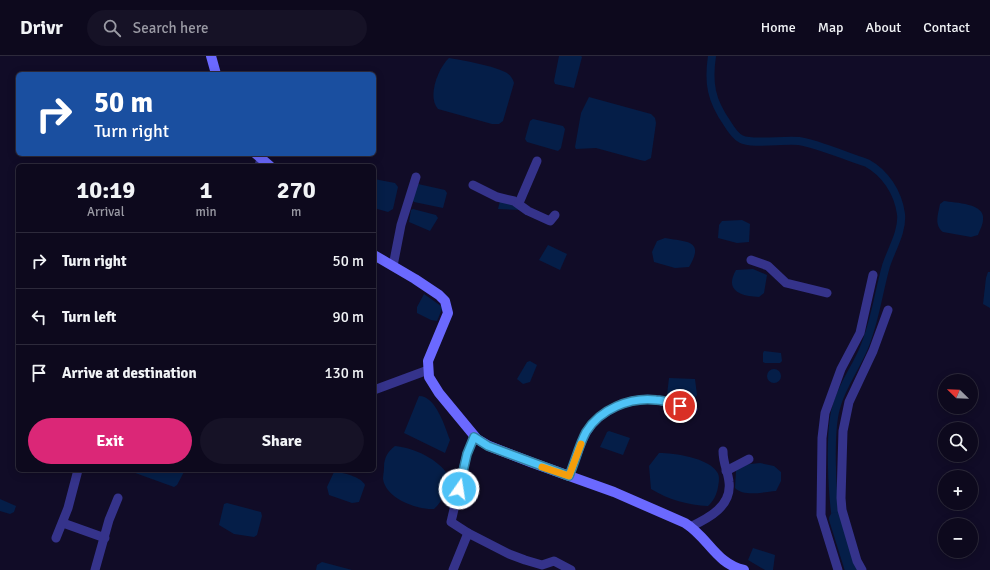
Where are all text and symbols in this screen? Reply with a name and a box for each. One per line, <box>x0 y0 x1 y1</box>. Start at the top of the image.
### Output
search box <box>87 10 367 46</box>
text: Drivr <box>20 16 63 40</box>
icon: search <box>101 17 123 39</box>
text: Search here <box>133 19 208 37</box>
text: Home <box>761 19 796 36</box>
text: Map <box>818 19 843 36</box>
text: About <box>865 19 901 36</box>
text: Contact <box>923 19 970 36</box>
text: 50 m <box>94 86 153 120</box>
icon: right <box>28 88 80 140</box>
text: Turn right <box>94 120 169 142</box>
text: 10:19 <box>76 175 135 205</box>
text: 1 <box>200 175 212 205</box>
text: 270 <box>277 175 316 205</box>
text: Arrival <box>87 204 124 220</box>
text: min <box>196 204 217 220</box>
text: m <box>291 204 301 220</box>
icon: right <box>28 250 50 272</box>
text: Turn right <box>62 252 127 270</box>
text: 50 m <box>333 252 364 270</box>
icon: left <box>28 306 50 328</box>
text: Turn left <box>62 308 116 326</box>
text: 90 m <box>333 308 364 326</box>
icon: arrive <box>28 362 50 384</box>
text: Arrive at destination <box>62 364 197 382</box>
text: 130 m <box>324 364 364 382</box>
north arrow <box>938 374 978 414</box>
map controls <box>938 374 978 558</box>
pin <box>663 389 697 423</box>
icon: arrive <box>669 395 691 417</box>
button: Exit <box>28 418 192 464</box>
button: Share <box>200 418 364 464</box>
button: search <box>938 422 978 462</box>
position arrow <box>438 468 480 510</box>
button: + <box>938 470 978 510</box>
button: − <box>938 518 978 558</box>

